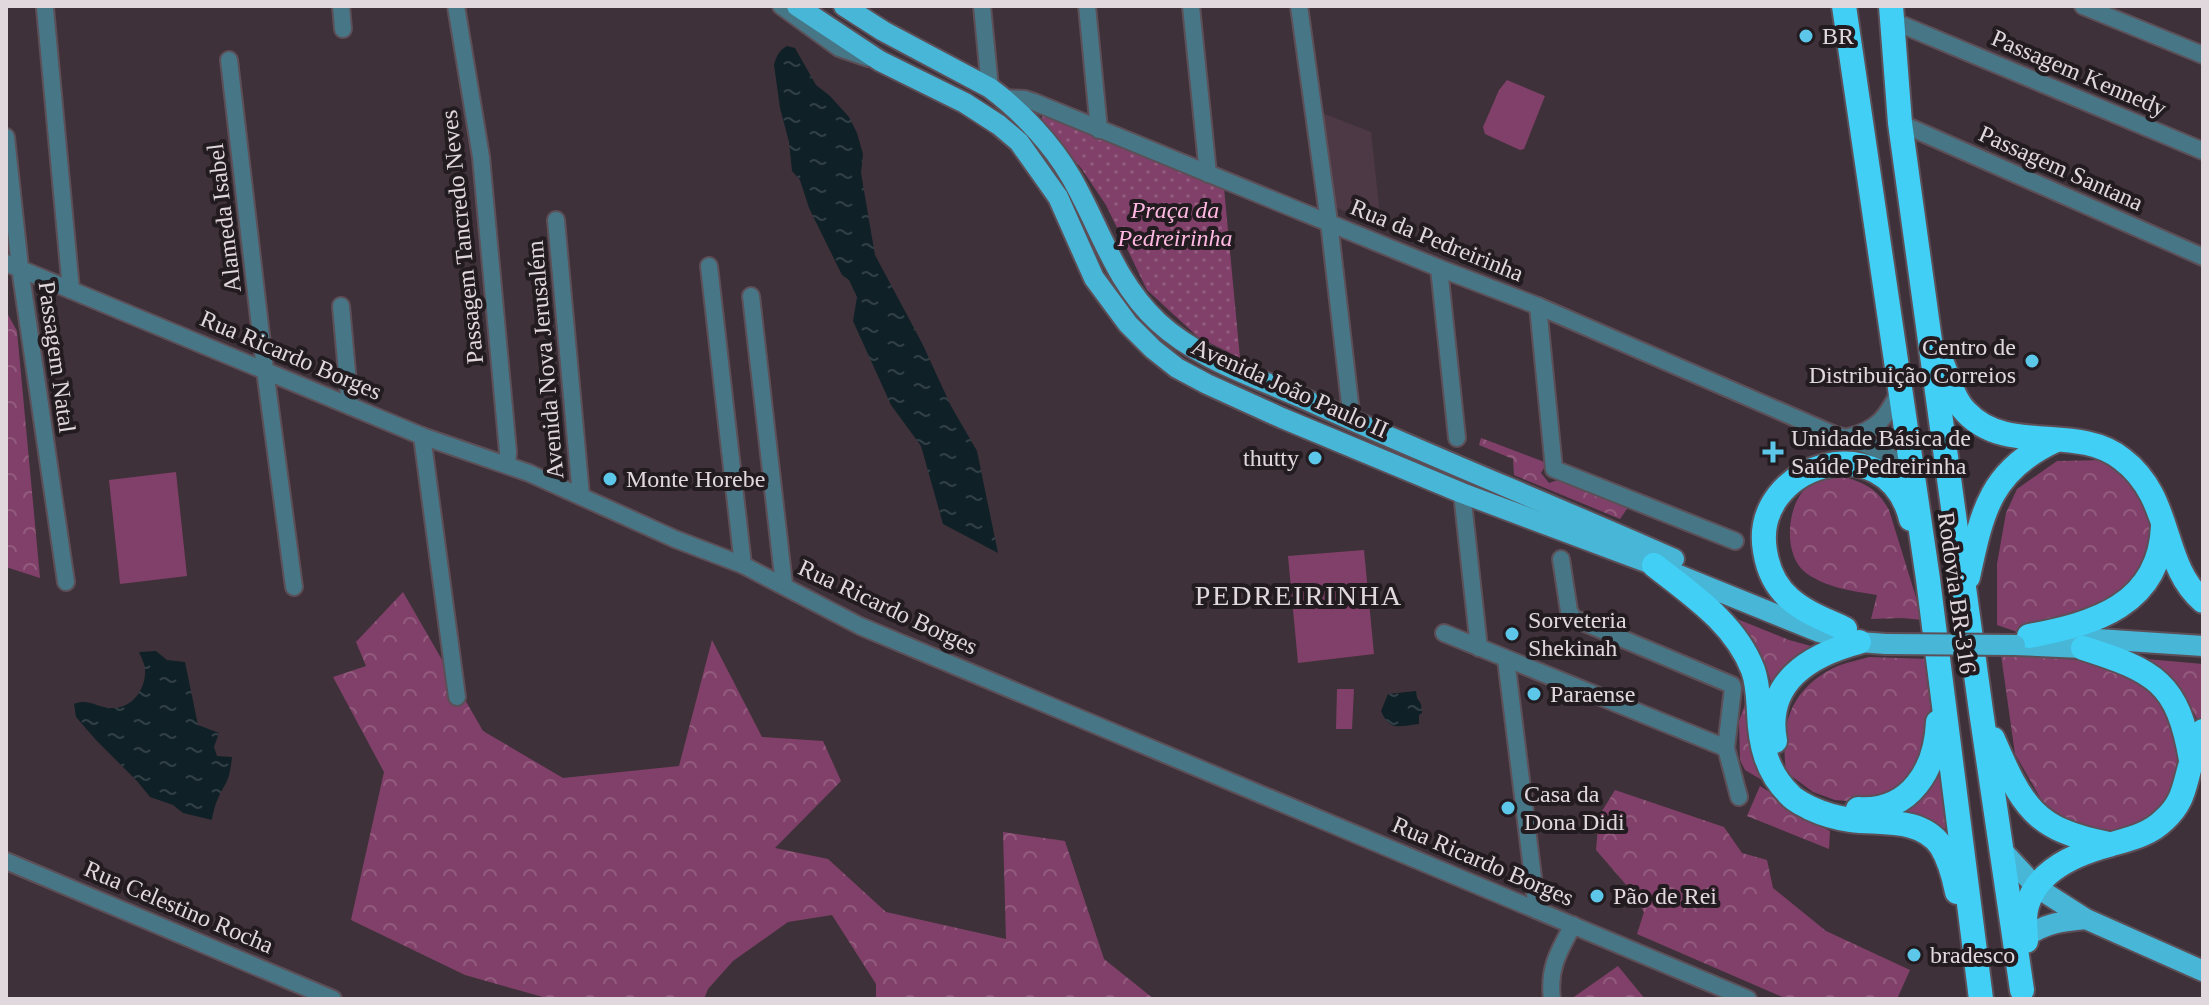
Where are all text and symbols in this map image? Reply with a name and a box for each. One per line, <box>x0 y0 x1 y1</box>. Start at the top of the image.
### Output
place label: BR <box>1822 23 1854 49</box>
street label: Passagem Kennedy <box>1988 24 2170 122</box>
marker: BR <box>1797 27 1815 45</box>
street label: Passagem Tancredo Neves <box>436 109 488 365</box>
street label: Passagem Santana <box>1975 120 2147 216</box>
street label: Alameda Isabel <box>202 142 246 294</box>
street label: Rua da Pedreirinha <box>1347 193 1527 287</box>
park label: Praça da Pedreirinha <box>1116 197 1233 251</box>
street label: Avenida Nova Jerusalém <box>522 239 568 480</box>
street label: Passagem Natal <box>34 280 81 435</box>
street label: Rua Ricardo Borges <box>197 305 385 405</box>
street label: Avenida João Paulo II <box>1188 333 1392 443</box>
place label: Centro de Distribuição Correios <box>1809 334 2016 388</box>
marker: Centro de Distribuição Correios <box>2023 352 2041 370</box>
place label: Unidade Básica de Saúde Pedreirinha <box>1791 425 1971 479</box>
marker: Unidade Básica de Saúde Pedreirinha <box>1762 441 1784 463</box>
place label: thutty <box>1243 445 1299 471</box>
marker: thutty <box>1306 449 1324 467</box>
place label: Monte Horebe <box>626 466 765 492</box>
marker: Monte Horebe <box>601 470 619 488</box>
street label: Rodovia BR-316 <box>1933 510 1981 676</box>
street label: Rua Ricardo Borges <box>795 554 981 660</box>
district label: PEDREIRINHA <box>1195 580 1403 611</box>
place label: Sorveteria Shekinah <box>1528 607 1627 661</box>
marker: Sorveteria Shekinah <box>1503 625 1521 643</box>
place label: Paraense <box>1550 681 1635 707</box>
marker: Paraense <box>1525 685 1543 703</box>
place label: Casa da Dona Didi <box>1524 781 1625 835</box>
marker: Casa da Dona Didi <box>1499 799 1517 817</box>
street label: Rua Ricardo Borges <box>1389 811 1577 911</box>
street label: Rua Celestino Rocha <box>81 855 278 959</box>
place label: Pão de Rei <box>1613 883 1717 909</box>
marker: Pão de Rei <box>1588 887 1606 905</box>
place label: bradesco <box>1930 942 2015 968</box>
marker: bradesco <box>1905 946 1923 964</box>

